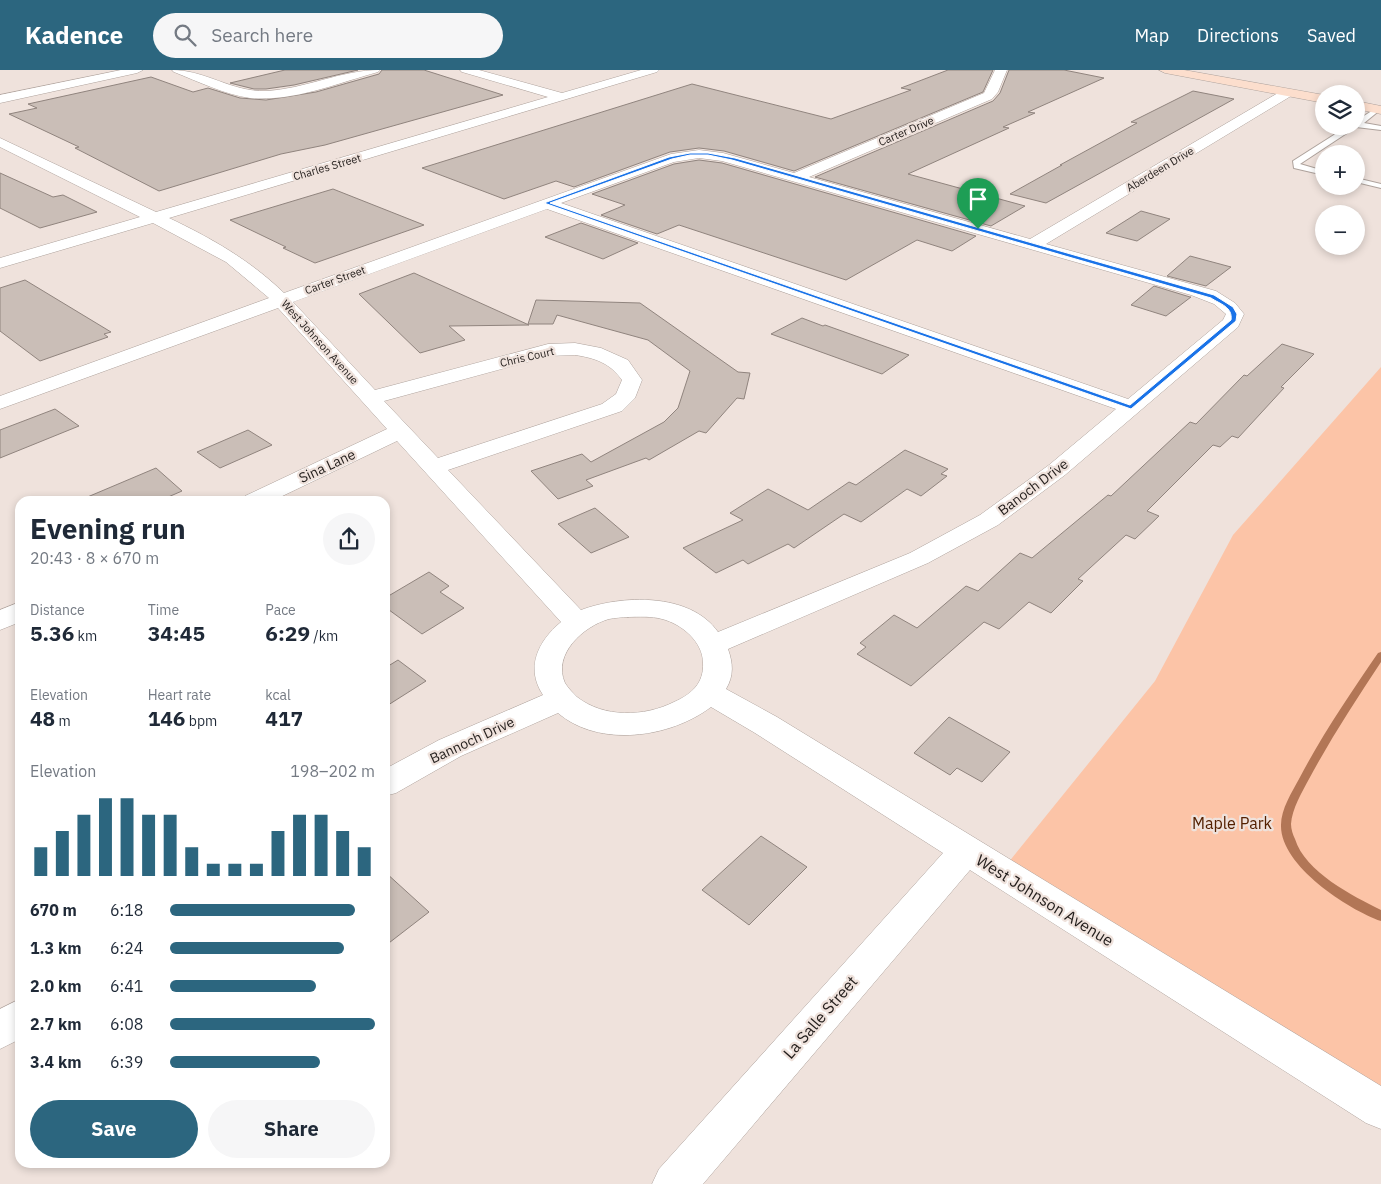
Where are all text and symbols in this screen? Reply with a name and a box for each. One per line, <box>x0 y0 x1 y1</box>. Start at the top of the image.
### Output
search box <box>153 13 503 58</box>
text: Kadence <box>25 19 123 51</box>
icon: search <box>171 21 199 49</box>
text: Search here <box>211 23 313 47</box>
text: Map <box>1134 24 1169 47</box>
text: Directions <box>1197 24 1279 47</box>
text: Saved <box>1307 24 1356 47</box>
map controls <box>1315 85 1365 255</box>
button: layers <box>1315 85 1365 135</box>
street label: Carter Drive <box>876 113 936 149</box>
street label: Aberdeen Drive <box>1124 143 1196 195</box>
button: + <box>1315 145 1365 195</box>
street label: Charles Street <box>291 151 363 183</box>
pin <box>957 178 999 229</box>
icon: arrive <box>964 185 992 213</box>
button: − <box>1315 205 1365 255</box>
street label: Carter Street <box>303 263 367 297</box>
street label: West Johnson Avenue <box>278 297 362 387</box>
street label: Chris Court <box>499 344 556 370</box>
street label: Sina Lane <box>296 445 358 487</box>
street label: Banoch Drive <box>994 455 1072 519</box>
text: Evening run <box>30 510 186 547</box>
button: share <box>323 513 375 565</box>
text: 20:43 · 8 × 670 m <box>30 548 159 568</box>
text: Distance <box>30 601 85 619</box>
text: Time <box>148 601 179 619</box>
text: Pace <box>265 601 296 619</box>
text: 5.36 <box>30 619 74 647</box>
text: 34:45 <box>148 619 205 647</box>
text: 6:29 <box>265 619 310 647</box>
text: km <box>74 627 97 645</box>
text: /km <box>310 627 338 645</box>
text: Elevation <box>30 686 88 704</box>
text: Heart rate <box>148 686 211 704</box>
text: kcal <box>265 686 291 704</box>
text: 48 <box>30 704 55 732</box>
text: 146 <box>148 704 185 732</box>
text: 417 <box>265 704 303 732</box>
text: m <box>55 712 71 730</box>
text: bpm <box>185 712 217 730</box>
street label: Bannoch Drive <box>427 712 517 767</box>
text: Elevation <box>30 761 96 781</box>
text: 198–202 m <box>290 761 375 781</box>
park label: Maple Park <box>1192 813 1273 833</box>
street label: West Johnson Avenue <box>973 850 1118 951</box>
text: 670 m <box>30 900 77 920</box>
text: 6:18 <box>110 900 143 920</box>
text: 1.3 km <box>30 938 81 958</box>
text: 6:24 <box>110 938 143 958</box>
street label: La Salle Street <box>779 971 861 1063</box>
text: 2.0 km <box>30 976 81 996</box>
text: 6:41 <box>110 976 143 996</box>
text: 2.7 km <box>30 1014 81 1034</box>
text: 6:08 <box>110 1014 143 1034</box>
text: 3.4 km <box>30 1052 81 1072</box>
text: 6:39 <box>110 1052 143 1072</box>
button: Save <box>30 1100 198 1158</box>
button: Share <box>208 1100 375 1158</box>

